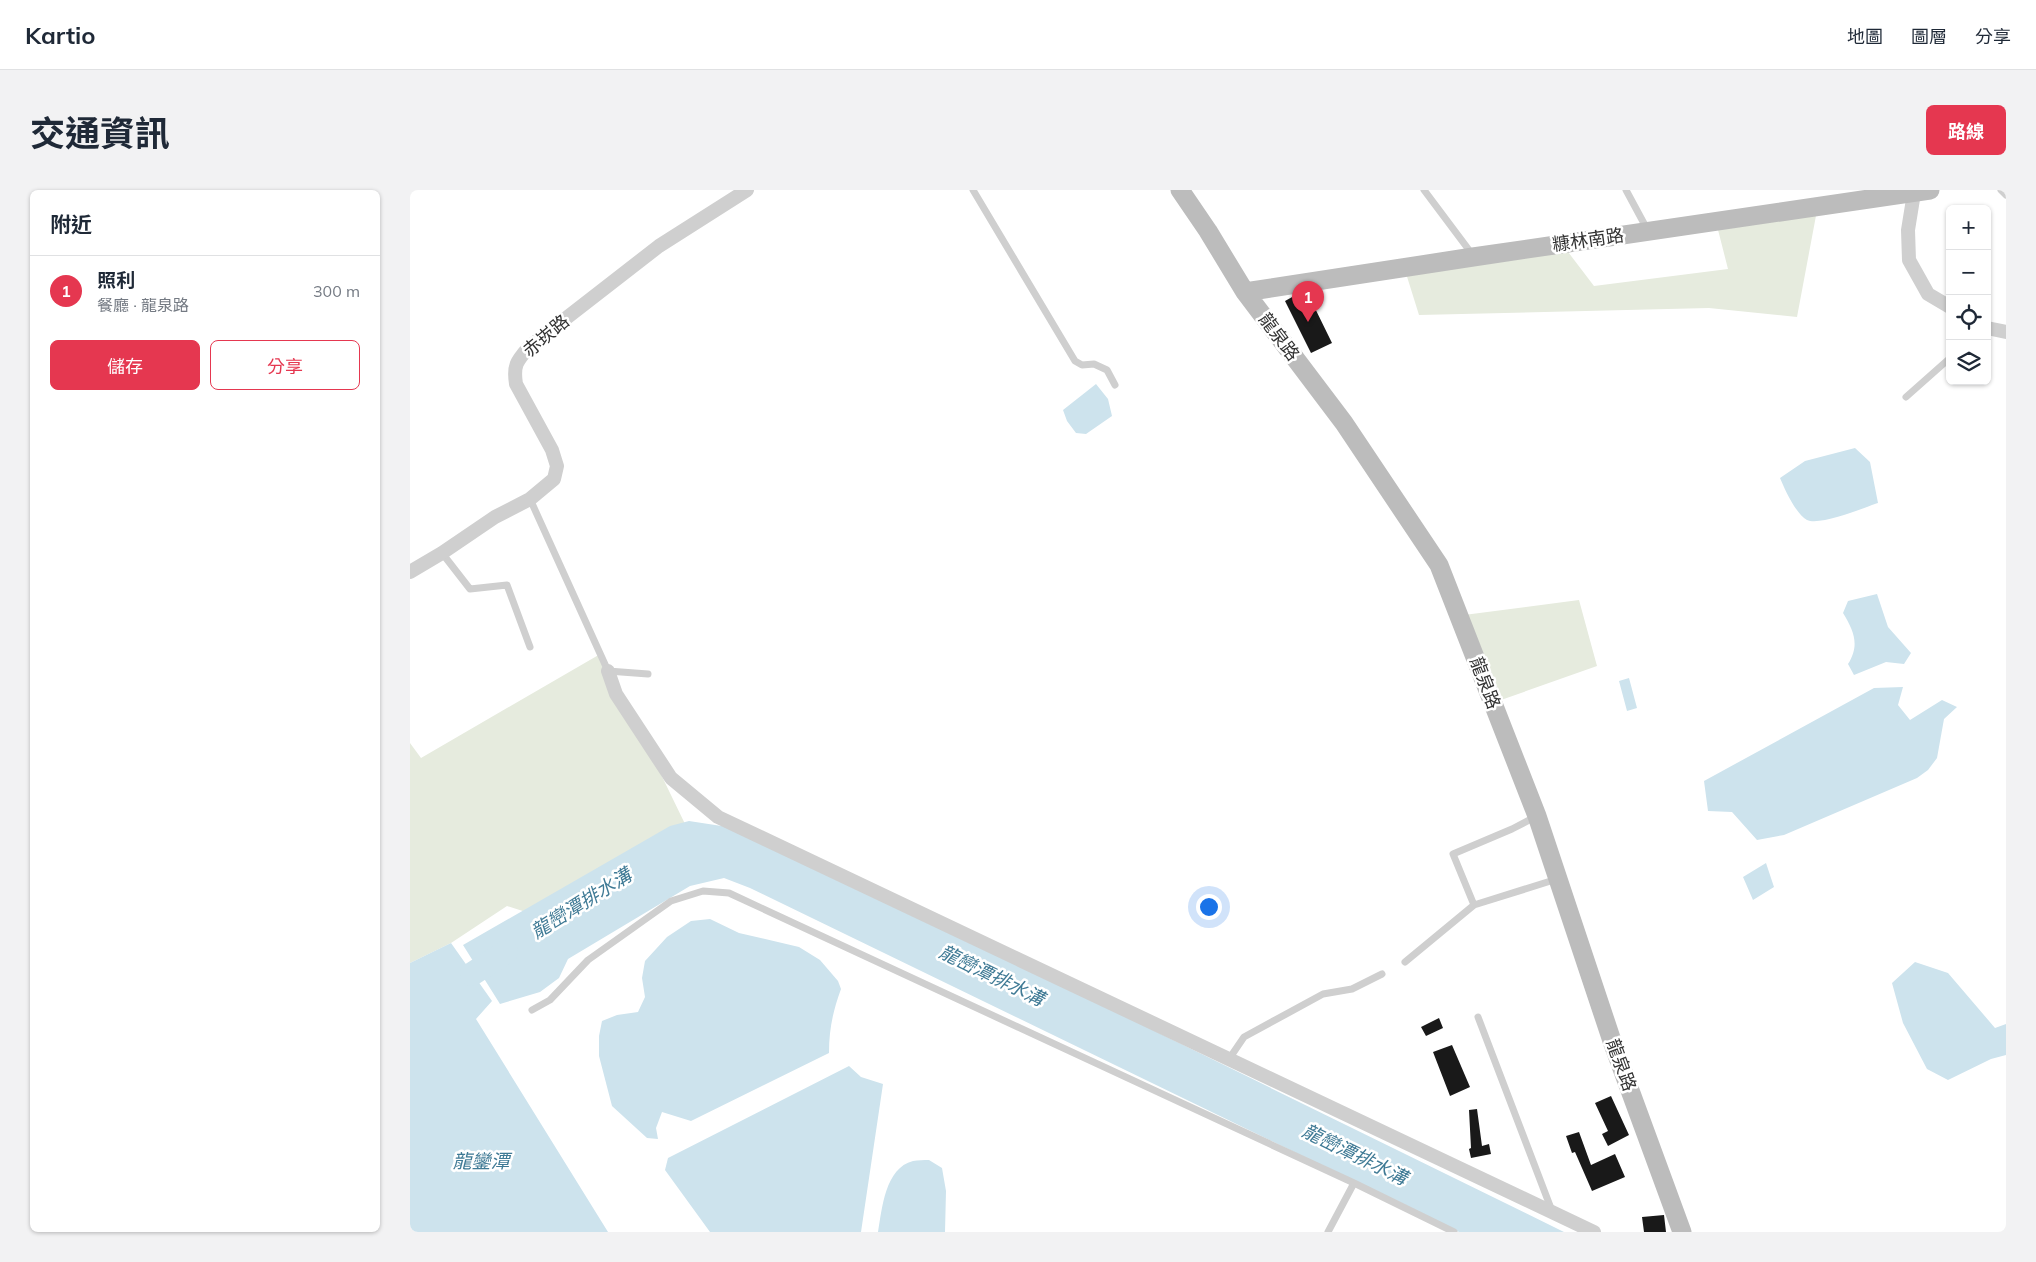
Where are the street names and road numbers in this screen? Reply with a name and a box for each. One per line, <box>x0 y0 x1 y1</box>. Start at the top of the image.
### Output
street label: 糠林南路 <box>1551 223 1625 256</box>
street label: 龍泉路 <box>1254 308 1305 365</box>
street label: 赤崁路 <box>518 309 574 362</box>
street label: 龍泉路 <box>1465 653 1506 712</box>
street label: 龍泉路 <box>1601 1036 1642 1094</box>

